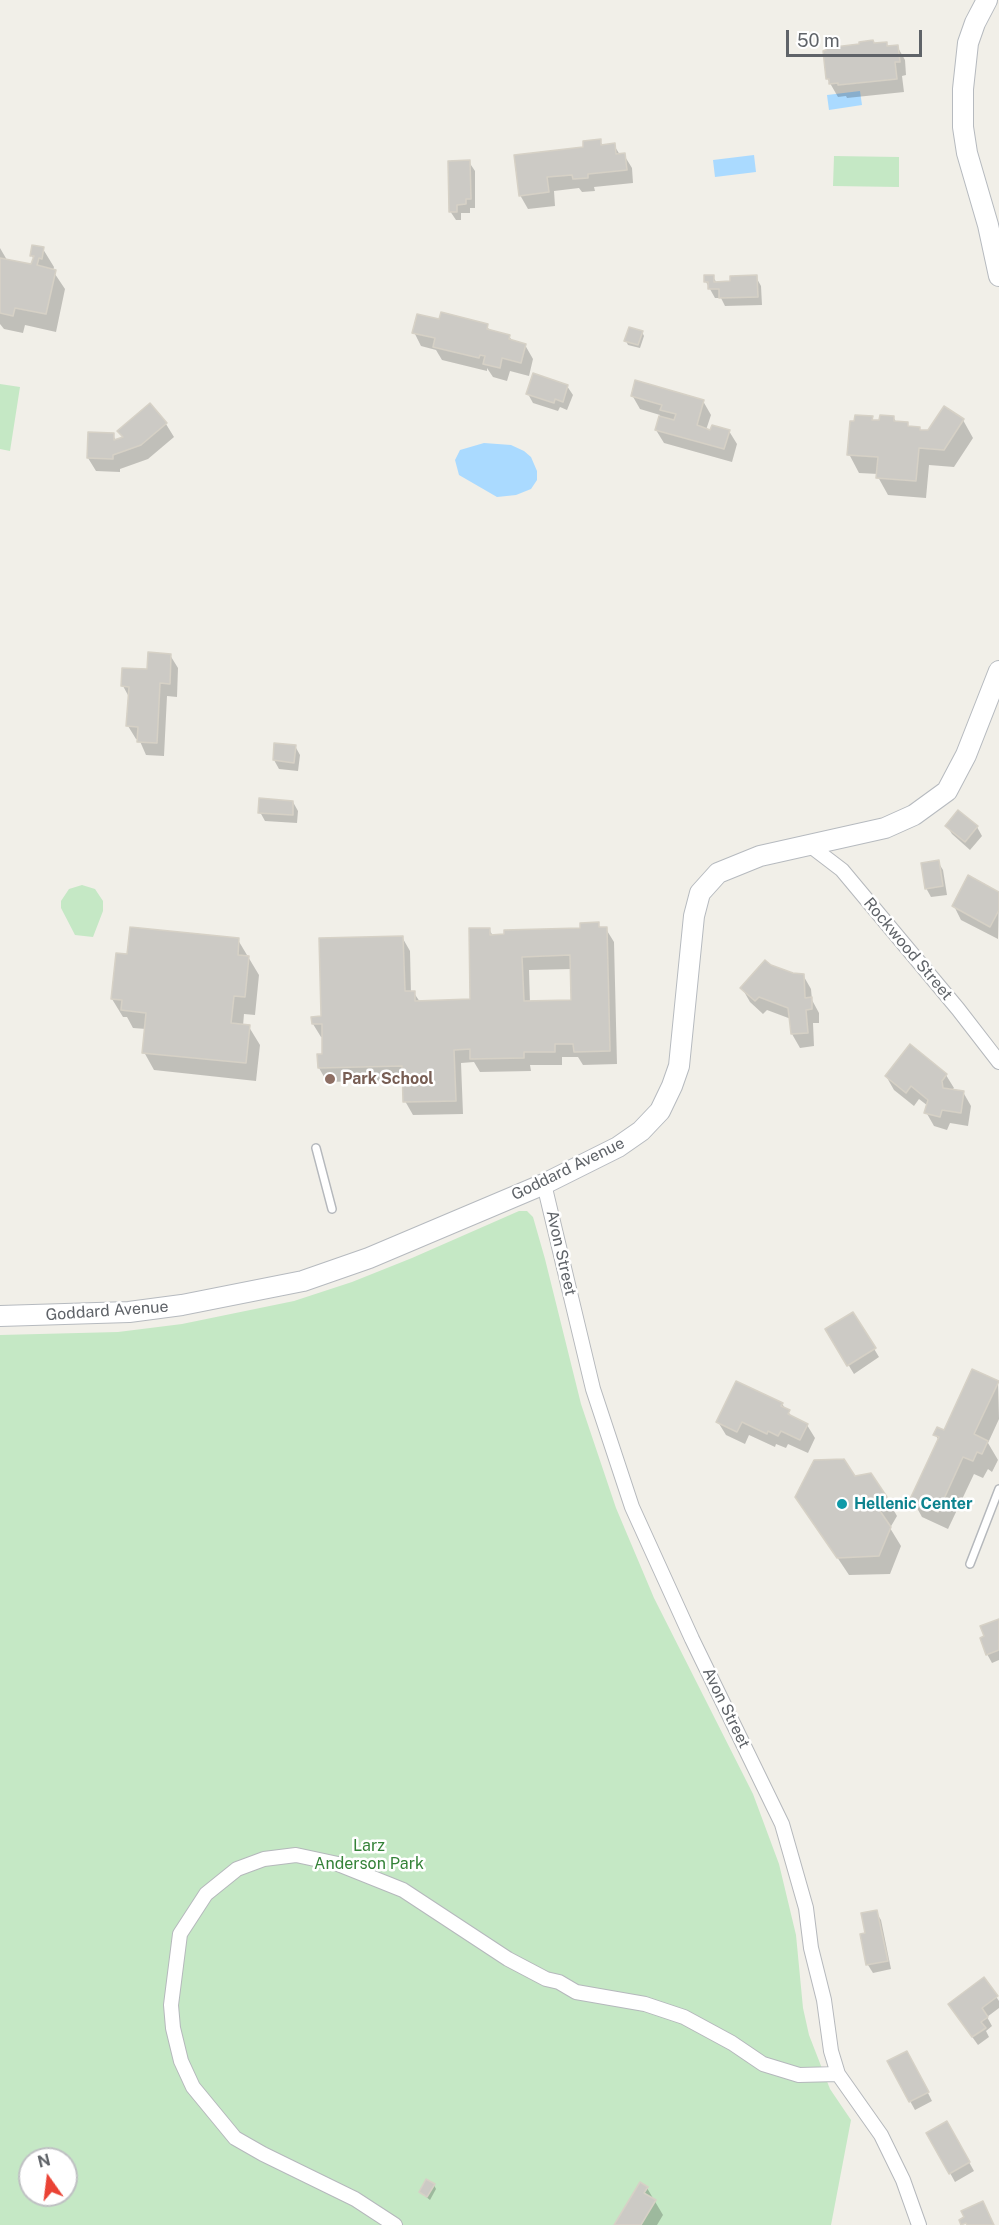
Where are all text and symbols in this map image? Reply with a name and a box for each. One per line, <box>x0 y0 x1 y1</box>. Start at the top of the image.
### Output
scale bar <box>789 18 926 56</box>
text: 50 m <box>797 30 840 51</box>
street label: Rockwood Street <box>860 894 956 1004</box>
place label: Park School <box>342 1069 434 1089</box>
marker: Park School <box>323 1072 337 1086</box>
street label: Goddard Avenue <box>508 1133 628 1205</box>
street label: Avon Street <box>542 1208 580 1298</box>
street label: Goddard Avenue <box>45 1297 169 1325</box>
place label: Hellenic Center <box>854 1494 973 1514</box>
marker: Hellenic Center <box>835 1497 849 1511</box>
street label: Avon Street <box>698 1665 754 1751</box>
park label: Larz Anderson Park <box>314 1836 424 1874</box>
north arrow <box>18 2147 78 2207</box>
text: N <box>36 2150 52 2172</box>

